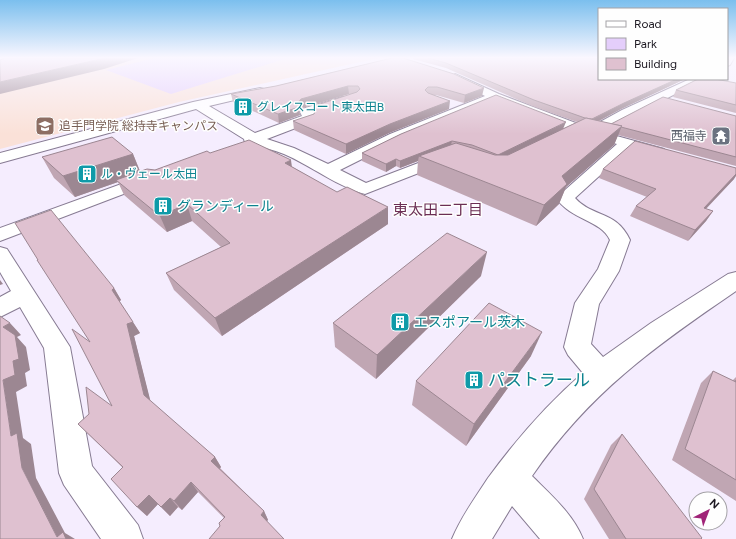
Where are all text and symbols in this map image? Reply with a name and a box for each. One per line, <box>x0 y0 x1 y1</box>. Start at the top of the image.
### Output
legend <box>598 8 728 80</box>
text: Road <box>634 17 662 31</box>
text: Park <box>634 37 657 51</box>
text: Building <box>634 57 677 71</box>
building icon: グレイスコート東太田B <box>232 96 254 118</box>
place label: グレイスコート東太田B <box>257 100 384 114</box>
school or university icon: 追手門学院 総持寺キャンパス <box>34 115 56 137</box>
place label: 追手門学院 総持寺キャンパス <box>59 119 218 133</box>
temple icon: 西福寺 <box>710 125 732 147</box>
place label: 西福寺 <box>671 129 707 143</box>
building icon: ル・ヴェール太田 <box>76 163 98 185</box>
place label: ル・ヴェール太田 <box>101 167 197 181</box>
building icon: グランディール <box>152 195 174 217</box>
place label: グランディール <box>177 198 274 215</box>
district label: 東太田二丁目 <box>393 201 483 219</box>
building icon: エスポアール茨木 <box>389 311 411 333</box>
place label: エスポアール茨木 <box>414 314 525 331</box>
building icon: パストラール <box>463 369 485 391</box>
place label: パストラール <box>488 370 590 390</box>
north arrow <box>688 491 728 531</box>
text: N <box>707 496 722 512</box>

